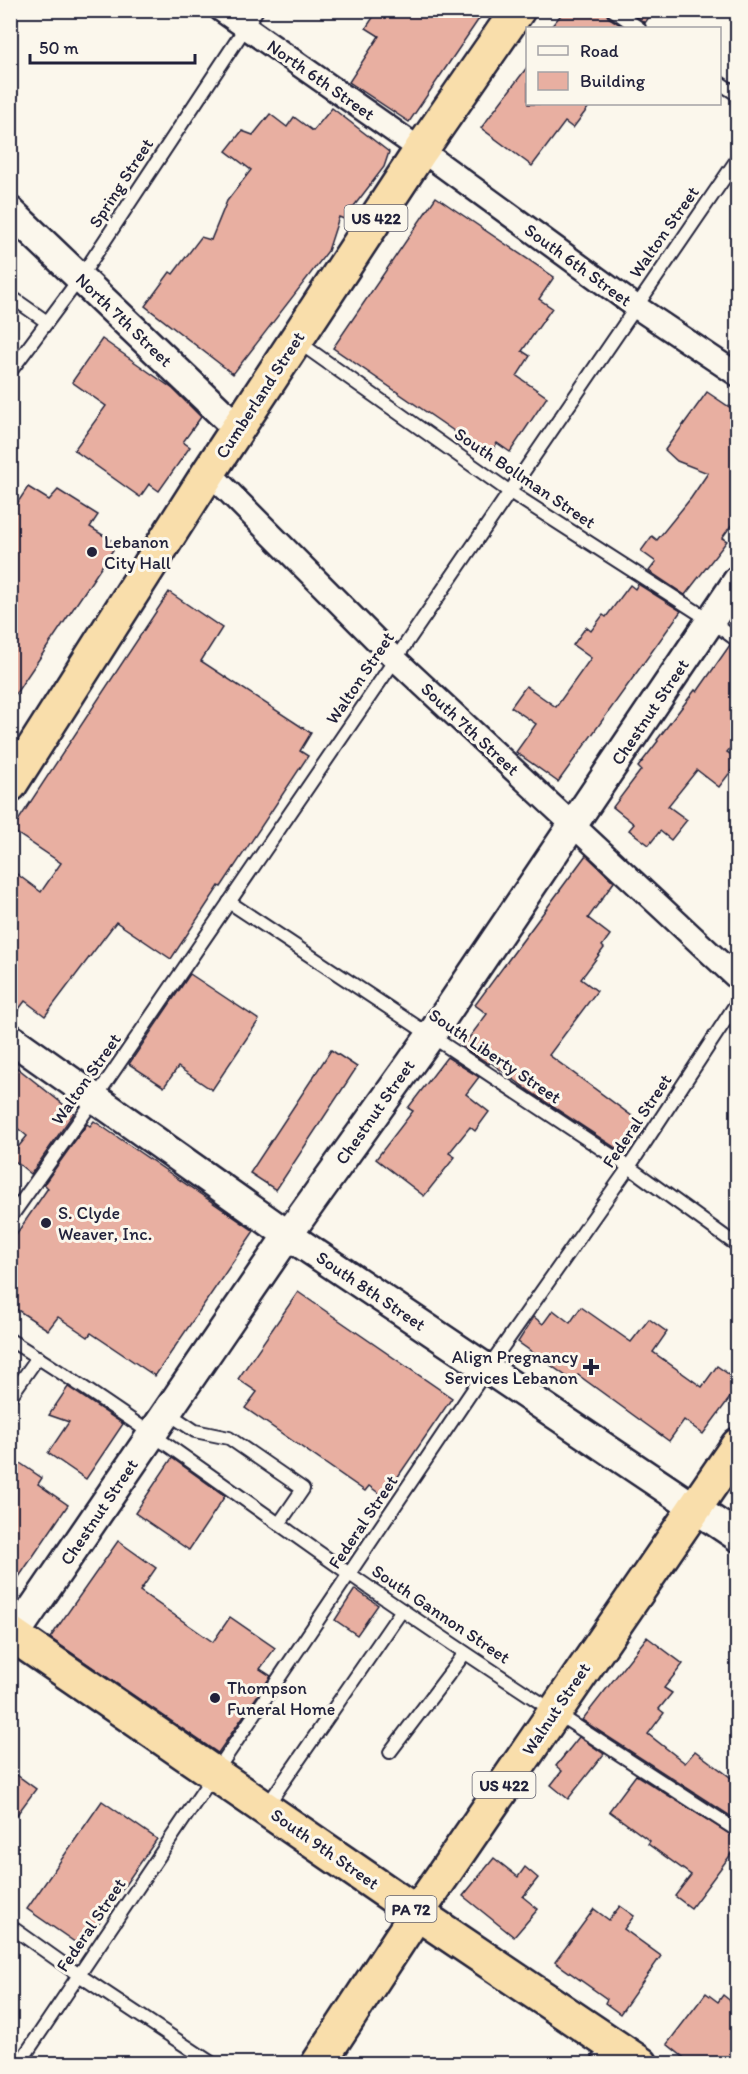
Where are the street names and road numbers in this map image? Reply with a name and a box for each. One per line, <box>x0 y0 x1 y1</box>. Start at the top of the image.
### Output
street label: North 6th Street <box>263 35 379 125</box>
street label: Spring Street <box>84 134 158 232</box>
street label: Walton Street <box>624 182 704 282</box>
road number: US 422 <box>344 205 407 231</box>
street label: South 6th Street <box>520 219 636 311</box>
street label: North 7th Street <box>71 268 177 372</box>
street label: Cumberland Street <box>211 327 309 463</box>
street label: South Bollman Street <box>450 423 600 534</box>
street label: Walton Street <box>321 627 399 729</box>
street label: Chestnut Street <box>606 654 694 769</box>
street label: South 7th Street <box>416 678 524 780</box>
street label: South Liberty Street <box>425 1004 566 1109</box>
street label: Walton Street <box>46 1029 126 1129</box>
street label: Chestnut Street <box>331 1055 420 1169</box>
street label: Federal Street <box>598 1070 677 1172</box>
street label: South 8th Street <box>312 1246 430 1336</box>
street label: Chestnut Street <box>55 1454 143 1569</box>
street label: Federal Street <box>324 1471 403 1573</box>
street label: South Gannon Street <box>368 1560 515 1669</box>
street label: Walnut Street <box>517 1658 595 1760</box>
road number: US 422 <box>472 1772 536 1798</box>
street label: South 9th Street <box>267 1804 384 1895</box>
street label: Federal Street <box>52 1874 131 1976</box>
road number: PA 72 <box>386 1896 436 1922</box>

